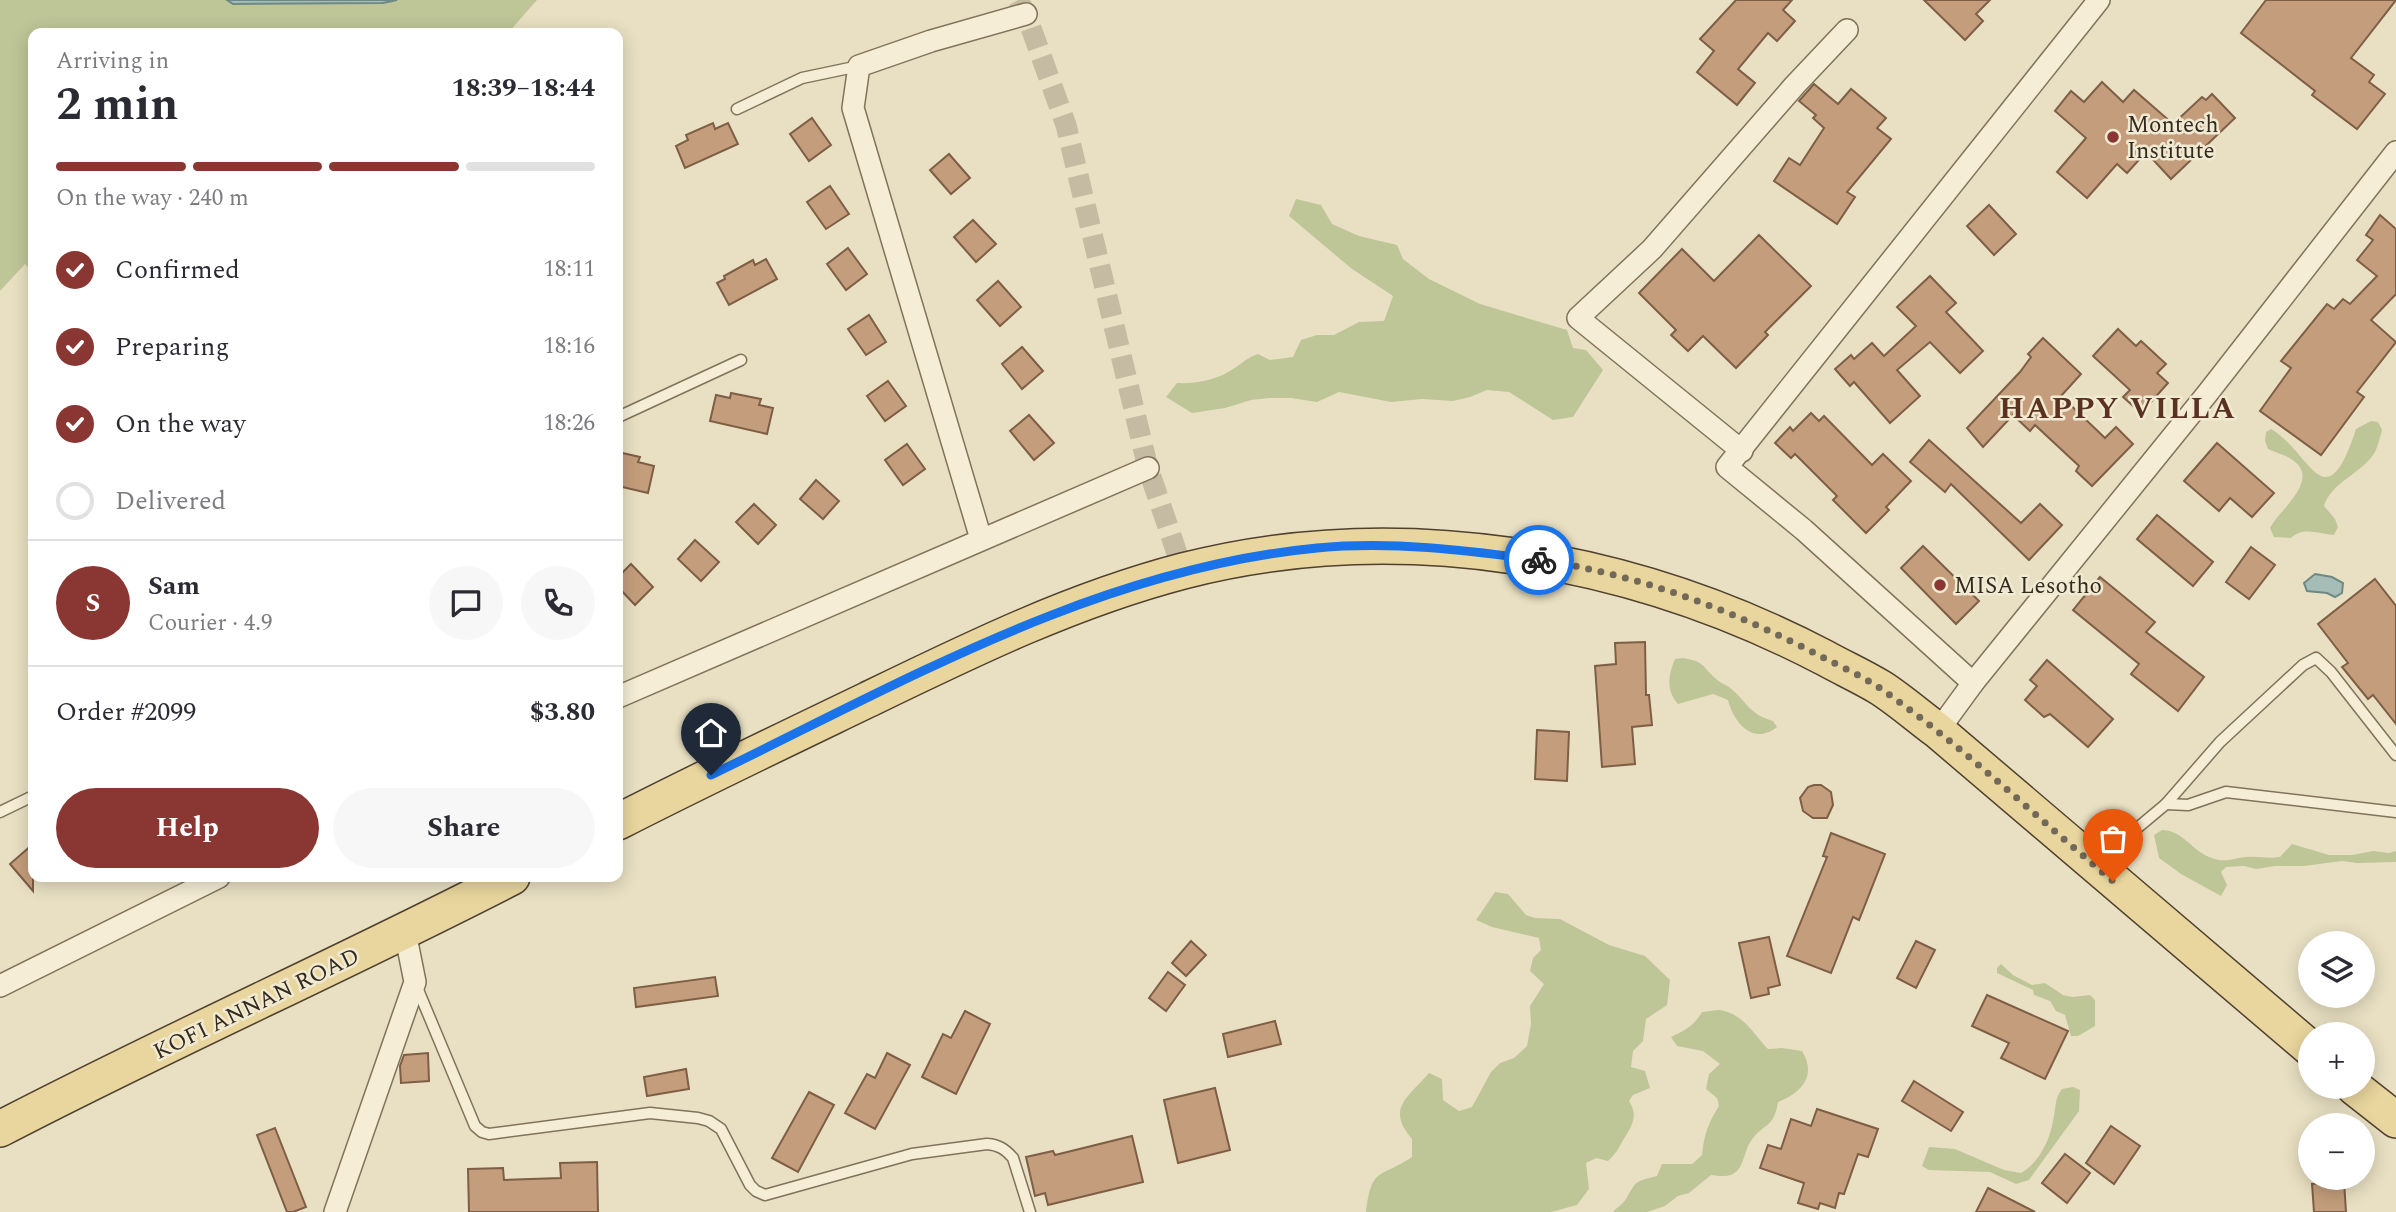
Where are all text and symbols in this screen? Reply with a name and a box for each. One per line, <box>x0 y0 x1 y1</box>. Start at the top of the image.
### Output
text: Arriving in <box>56 44 169 79</box>
text: 18:39–18:44 <box>451 68 595 108</box>
text: 2 min <box>56 70 178 140</box>
place label: Montech Institute <box>2127 108 2219 169</box>
marker: Montech Institute <box>2105 129 2121 145</box>
text: On the way · 240 m <box>56 181 249 216</box>
text: Confirmed <box>115 250 240 290</box>
icon: check <box>56 251 94 289</box>
text: 18:11 <box>543 252 595 287</box>
text: Preparing <box>115 327 229 367</box>
icon: check <box>56 328 94 366</box>
text: 18:16 <box>543 329 595 364</box>
district label: HAPPY VILLA <box>1999 386 2237 432</box>
text: On the way <box>115 404 246 444</box>
icon: check <box>56 405 94 443</box>
text: 18:26 <box>543 406 595 441</box>
text: Delivered <box>115 481 226 521</box>
courier <box>1504 525 1574 595</box>
icon: bike <box>1520 541 1558 579</box>
text: Sam <box>148 566 200 606</box>
button: chat <box>429 566 503 640</box>
button: phone <box>521 566 595 640</box>
place label: MISA Lesotho <box>1954 569 2102 604</box>
marker: MISA Lesotho <box>1932 577 1948 593</box>
text: S <box>86 583 100 623</box>
text: Courier · 4.9 <box>148 606 273 641</box>
text: Order #2099 <box>56 692 196 732</box>
text: $3.80 <box>530 692 595 732</box>
pin <box>681 703 741 775</box>
icon: home <box>692 714 730 752</box>
button: Help <box>56 788 319 868</box>
button: Share <box>333 788 595 868</box>
pin <box>2083 809 2143 881</box>
icon: bag <box>2094 820 2132 858</box>
map controls <box>2298 931 2375 1190</box>
button: layers <box>2298 931 2375 1008</box>
street label: KOFI ANNAN ROAD <box>148 939 366 1070</box>
button: + <box>2298 1022 2375 1099</box>
button: − <box>2298 1113 2375 1190</box>

